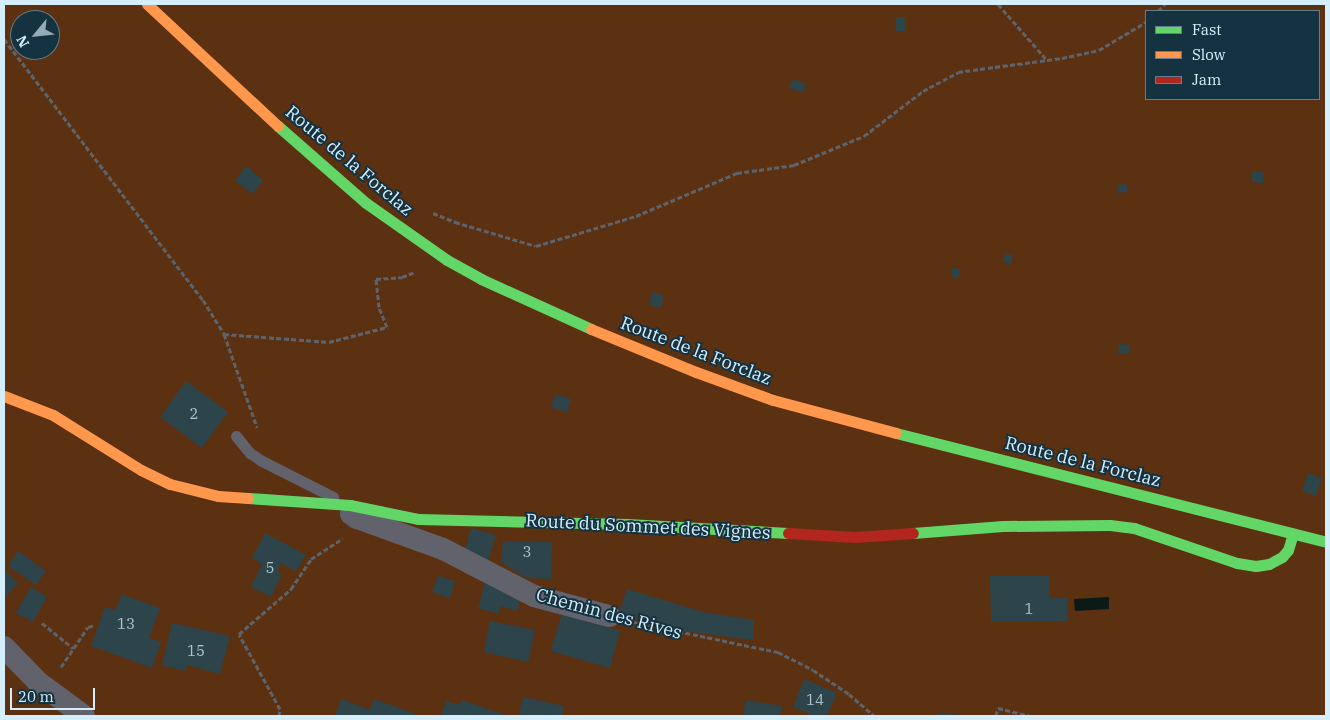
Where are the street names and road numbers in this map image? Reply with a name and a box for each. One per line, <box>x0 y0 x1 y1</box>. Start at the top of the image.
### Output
street label: Route de la Forclaz <box>281 101 417 221</box>
street label: Route de la Forclaz <box>618 312 774 390</box>
street label: Route de la Forclaz <box>1003 432 1163 492</box>
street label: Route du Sommet des Vignes <box>525 510 771 544</box>
street label: Chemin des Rives <box>534 584 684 644</box>

